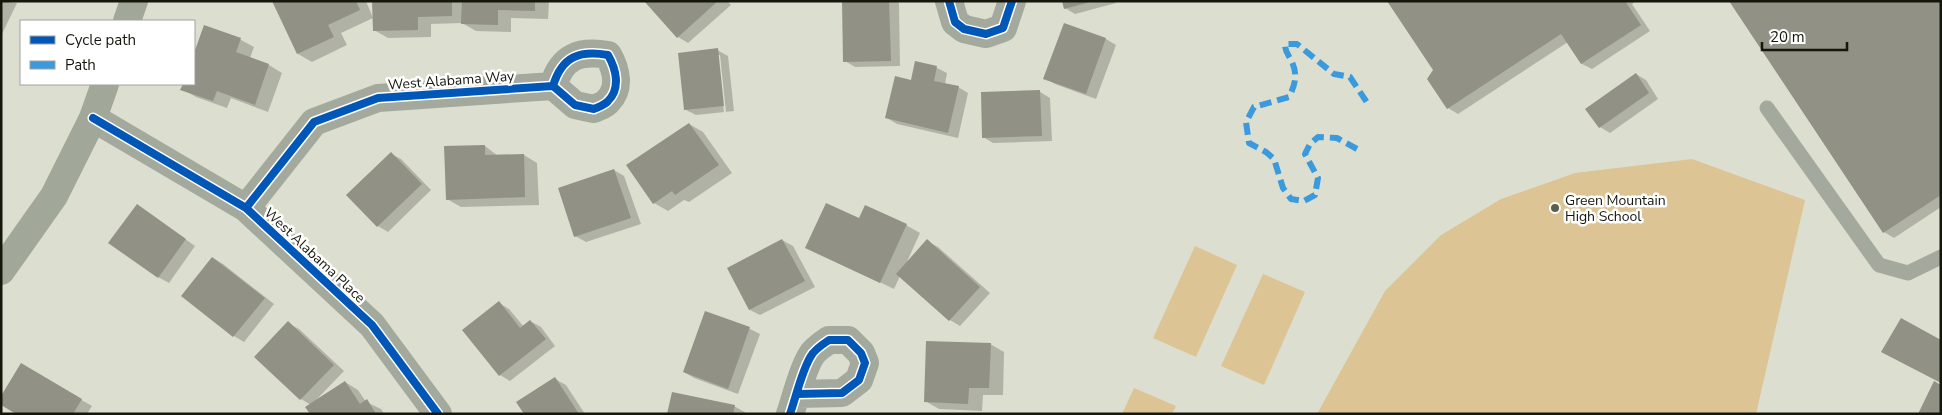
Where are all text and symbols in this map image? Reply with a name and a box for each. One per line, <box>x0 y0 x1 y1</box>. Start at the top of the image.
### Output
legend <box>20 20 195 85</box>
scale bar <box>1762 20 1847 52</box>
text: 20 m <box>1770 27 1805 47</box>
text: Cycle path <box>65 30 136 50</box>
text: Path <box>65 55 96 75</box>
street label: West Alabama Way <box>387 67 516 94</box>
place label: Green Mountain High School <box>1565 191 1666 226</box>
marker: Green Mountain High School <box>1549 202 1561 214</box>
street label: West Alabama Place <box>260 203 369 307</box>

